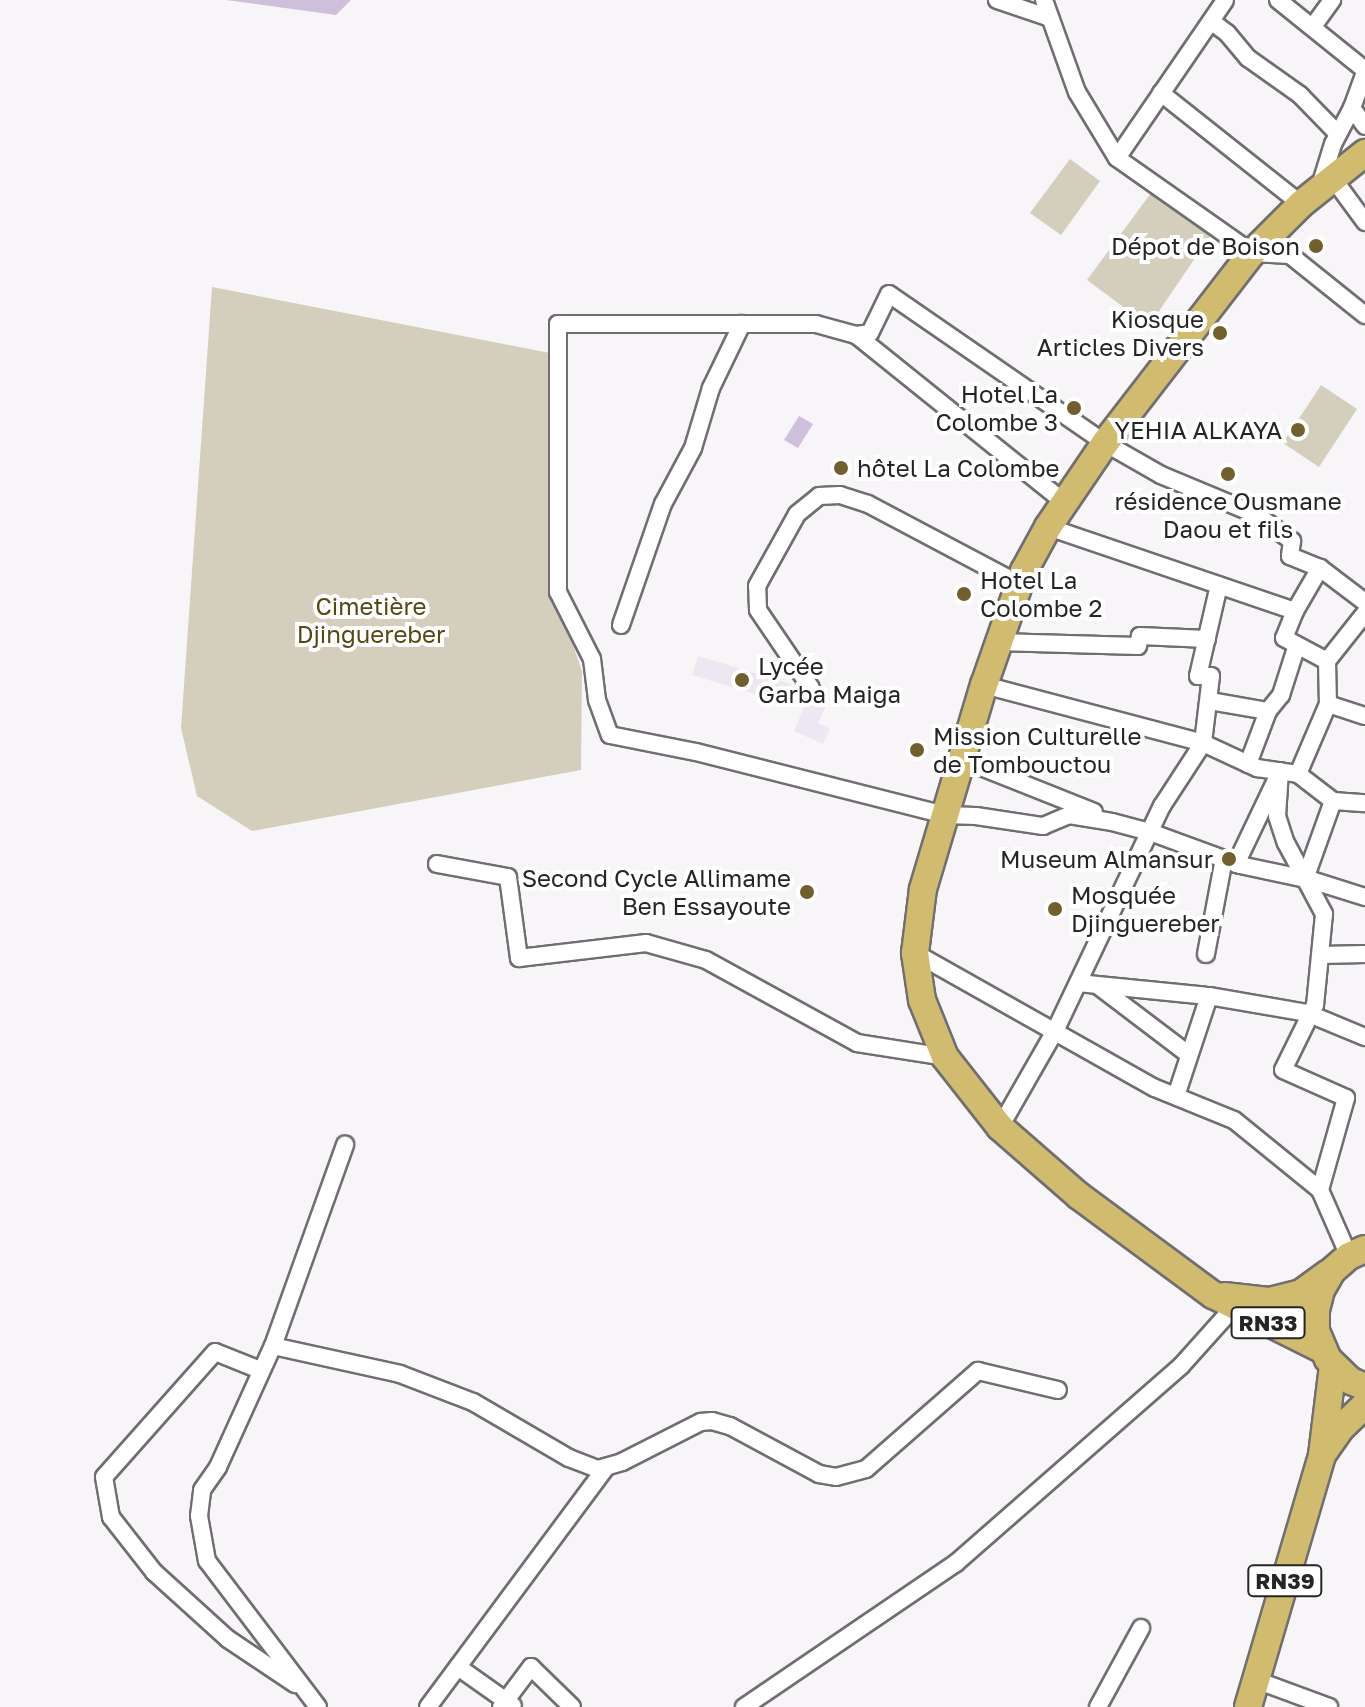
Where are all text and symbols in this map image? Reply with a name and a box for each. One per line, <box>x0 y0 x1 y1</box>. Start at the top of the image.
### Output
place label: Dépot de Boison <box>1111 232 1300 260</box>
marker: Dépot de Boison <box>1307 237 1325 255</box>
place label: Kiosque Articles Divers <box>1037 305 1204 361</box>
marker: Kiosque Articles Divers <box>1211 324 1229 342</box>
place label: Hotel La Colombe 3 <box>935 380 1058 436</box>
marker: Hotel La Colombe 3 <box>1065 399 1083 417</box>
place label: YEHIA ALKAYA <box>1115 416 1282 444</box>
marker: YEHIA ALKAYA <box>1289 421 1307 439</box>
place label: hôtel La Colombe <box>857 454 1059 482</box>
marker: hôtel La Colombe <box>832 459 850 477</box>
marker: résidence Ousmane Daou et fils <box>1219 465 1237 483</box>
place label: résidence Ousmane Daou et fils <box>1114 487 1342 543</box>
place label: Hotel La Colombe 2 <box>980 566 1102 622</box>
marker: Hotel La Colombe 2 <box>955 585 973 603</box>
park label: Cimetière Djinguereber <box>297 592 445 648</box>
place label: Lycée Garba Maiga <box>758 652 901 708</box>
marker: Lycée Garba Maiga <box>733 671 751 689</box>
place label: Mission Culturelle de Tombouctou <box>933 722 1141 778</box>
marker: Mission Culturelle de Tombouctou <box>908 741 926 759</box>
place label: Museum Almansur <box>1000 845 1213 873</box>
marker: Museum Almansur <box>1220 850 1238 868</box>
place label: Second Cycle Allimame Ben Essayoute <box>522 864 791 920</box>
place label: Mosquée Djinguereber <box>1071 881 1220 937</box>
marker: Second Cycle Allimame Ben Essayoute <box>798 883 816 901</box>
marker: Mosquée Djinguereber <box>1046 900 1064 918</box>
road number: RN33 <box>1230 1305 1306 1341</box>
road number: RN39 <box>1247 1563 1323 1599</box>

